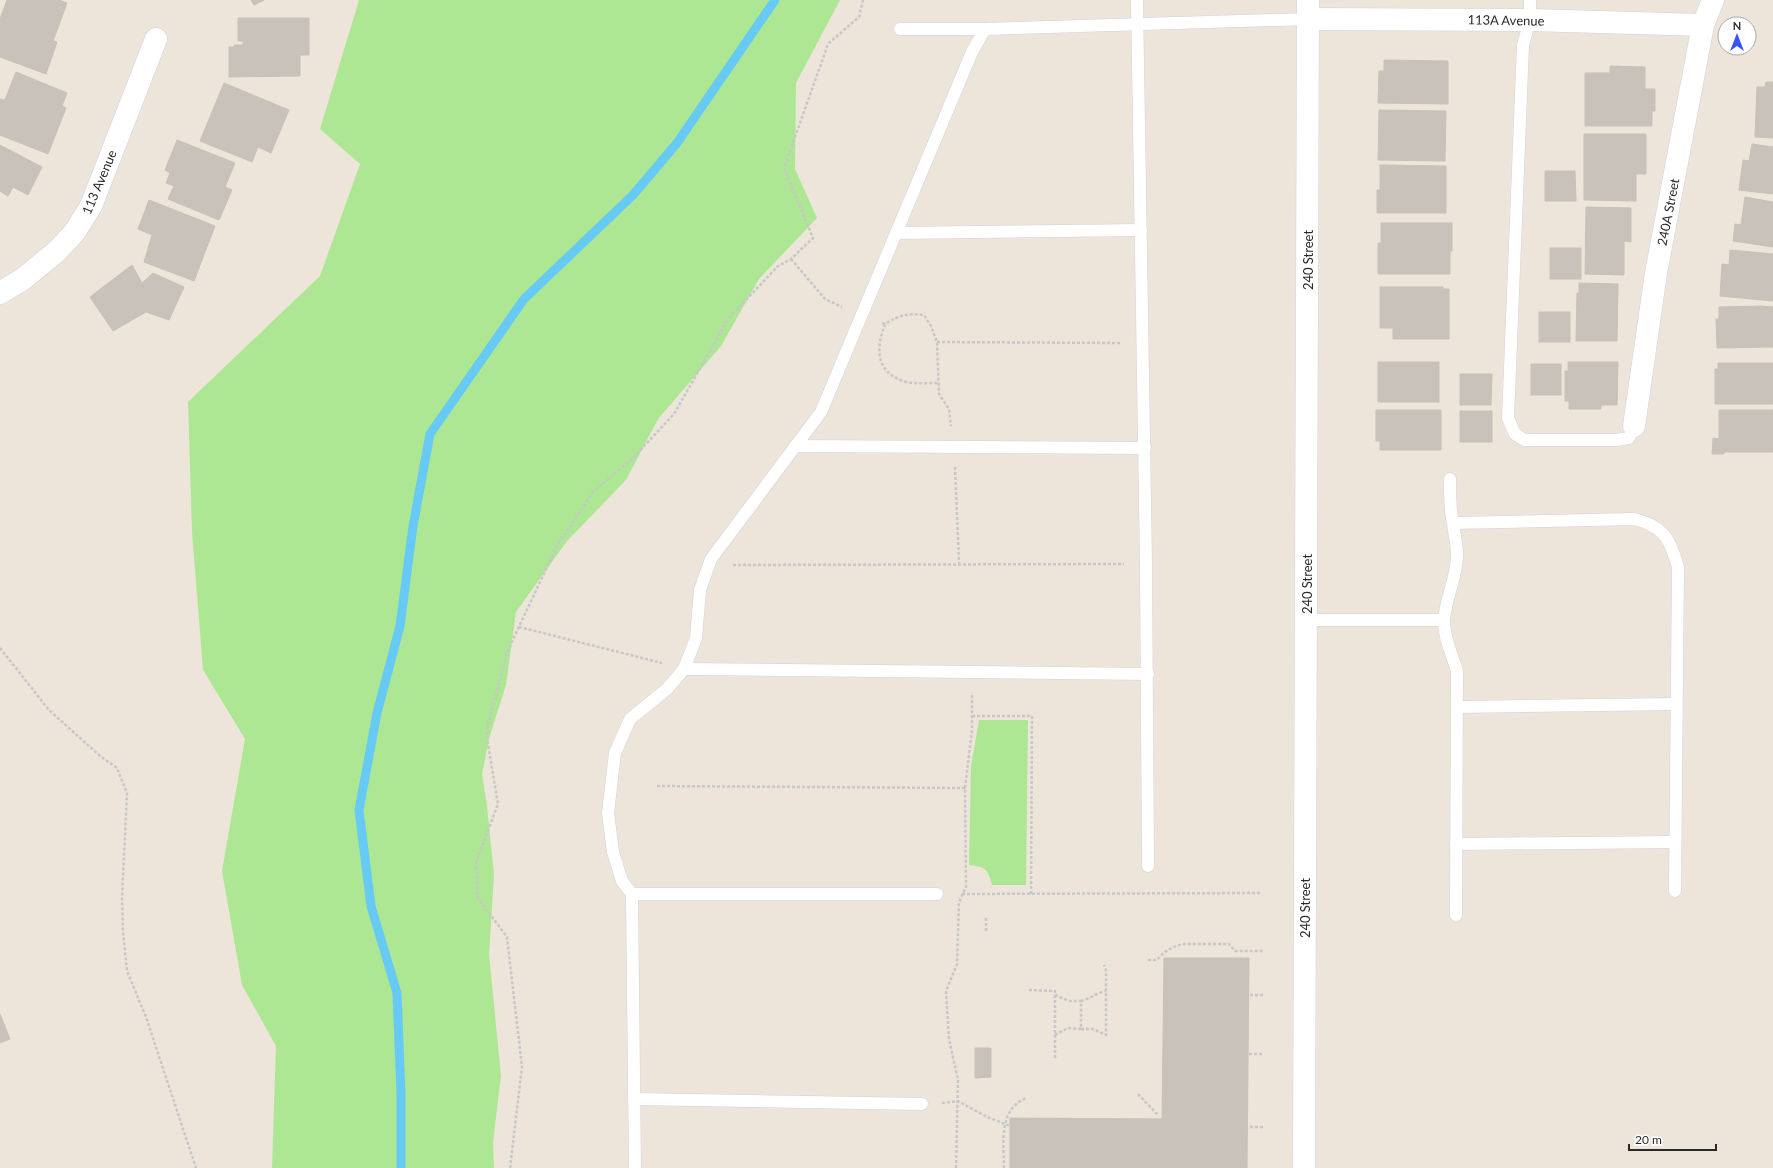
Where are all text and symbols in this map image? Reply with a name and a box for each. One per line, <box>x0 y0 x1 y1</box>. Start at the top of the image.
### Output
street label: 113A Avenue <box>1467 11 1545 29</box>
north arrow <box>1717 16 1757 56</box>
text: N <box>1733 19 1741 32</box>
street label: 113 Avenue <box>78 147 120 217</box>
street label: 240A Street <box>1654 177 1682 247</box>
street label: 240 Street <box>1300 230 1316 290</box>
street label: 240 Street <box>1299 554 1315 614</box>
street label: 240 Street <box>1297 878 1313 938</box>
scale bar <box>1629 1126 1716 1152</box>
text: 20 m <box>1635 1132 1662 1147</box>

